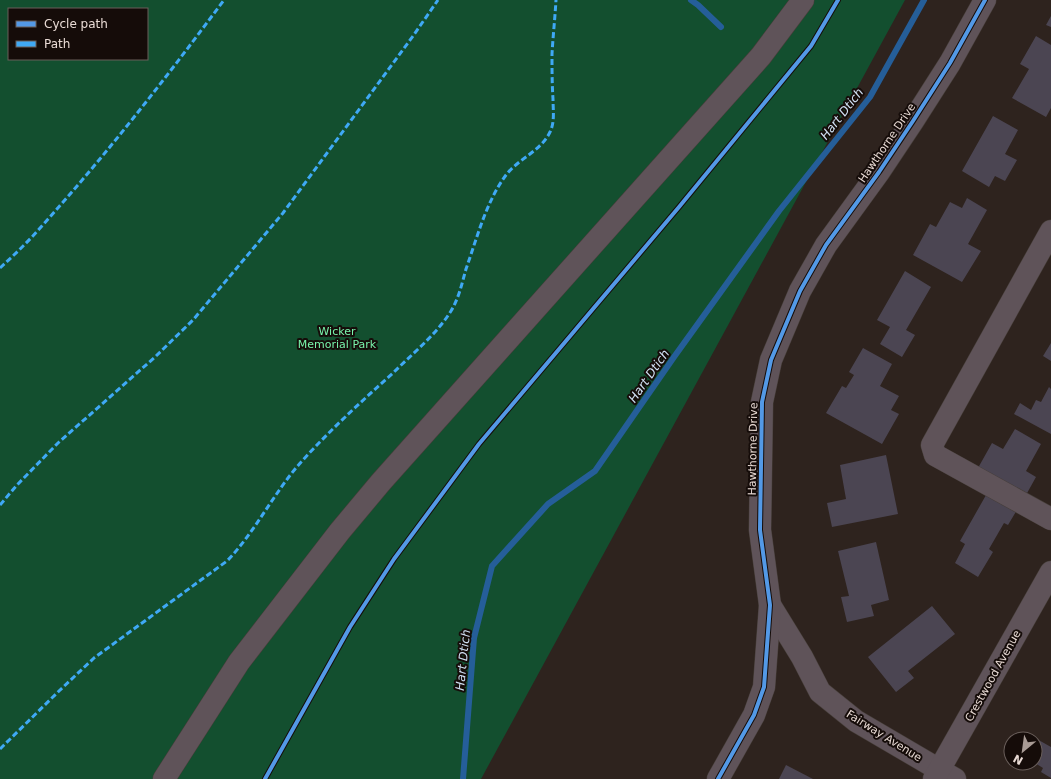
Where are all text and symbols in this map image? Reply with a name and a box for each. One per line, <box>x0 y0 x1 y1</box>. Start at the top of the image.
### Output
legend <box>8 8 148 60</box>
text: Cycle path <box>44 17 108 31</box>
text: Path <box>44 37 70 51</box>
water label: Hart Dtich <box>818 86 866 142</box>
street label: Hawthorne Drive <box>856 101 918 185</box>
park label: Wicker Memorial Park <box>298 325 377 351</box>
water label: Hart Dtich <box>626 347 672 405</box>
street label: Hawthorne Drive <box>746 402 760 496</box>
street label: Crestwood Avenue <box>962 628 1024 724</box>
water label: Hart Dtich <box>453 629 473 691</box>
street label: Fairway Avenue <box>844 708 924 764</box>
north arrow <box>1003 731 1043 771</box>
text: N <box>1011 751 1026 767</box>

